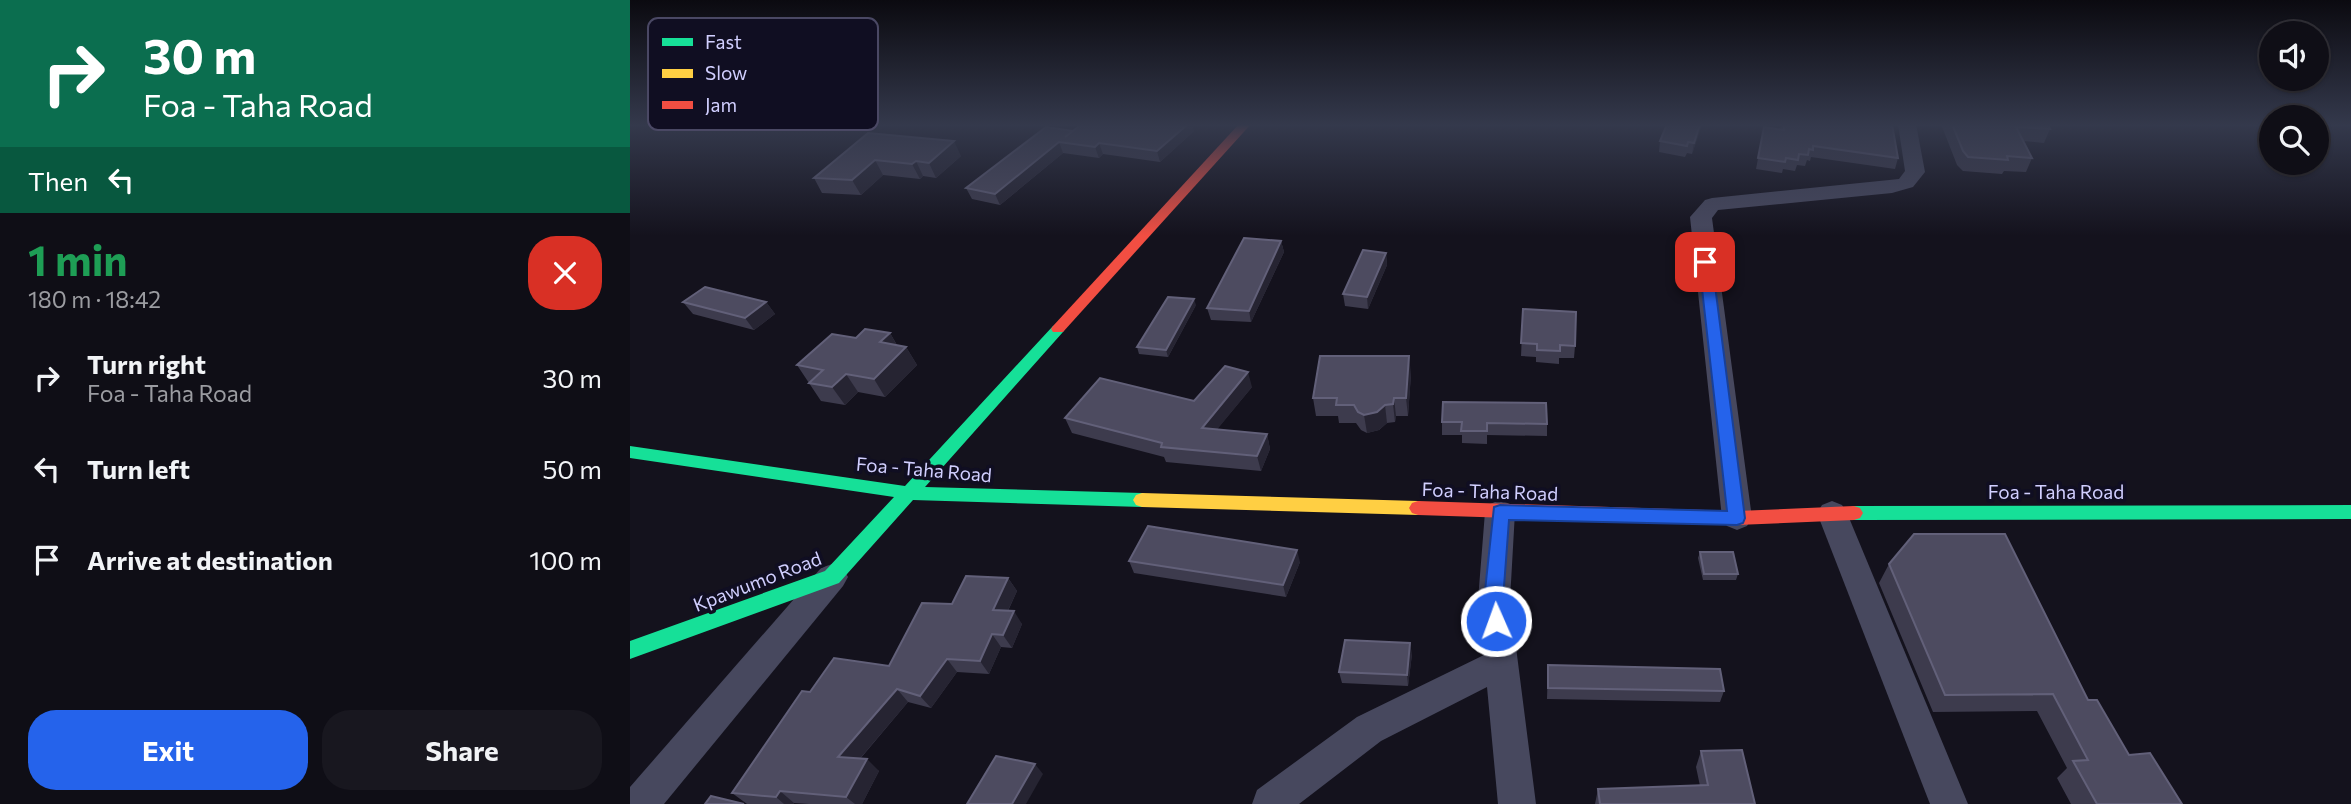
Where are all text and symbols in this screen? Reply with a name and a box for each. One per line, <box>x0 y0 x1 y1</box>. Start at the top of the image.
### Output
legend <box>648 18 878 130</box>
map controls <box>2259 21 2329 175</box>
button: sound <box>2259 21 2329 91</box>
text: 30 m <box>143 24 256 84</box>
icon: right <box>28 28 119 119</box>
text: Fast <box>705 30 742 53</box>
text: Slow <box>705 61 747 84</box>
text: Foa - Taha Road <box>143 84 373 124</box>
text: Jam <box>705 93 737 116</box>
button: search <box>2259 105 2329 175</box>
icon: left <box>102 161 140 199</box>
text: Then <box>28 165 88 196</box>
pin <box>1675 232 1735 292</box>
text: 1 min <box>28 233 128 285</box>
button: close <box>528 236 602 310</box>
icon: arrive <box>1686 243 1724 281</box>
text: 180 m · 18:42 <box>28 285 161 313</box>
text: Turn right <box>87 348 206 379</box>
icon: right <box>28 359 66 397</box>
text: 30 m <box>543 362 602 393</box>
text: Foa - Taha Road <box>87 379 252 407</box>
icon: left <box>28 450 66 488</box>
street label: Foa - Taha Road <box>855 452 993 486</box>
text: Turn left <box>87 453 190 484</box>
text: 50 m <box>542 453 602 484</box>
street label: Foa - Taha Road <box>1421 477 1559 505</box>
street label: Foa - Taha Road <box>1988 480 2124 503</box>
icon: arrive <box>28 541 66 579</box>
text: Arrive at destination <box>87 544 333 575</box>
text: 100 m <box>529 544 602 575</box>
street label: Kpawumo Road <box>690 546 824 616</box>
position arrow <box>1459 584 1533 658</box>
button: Exit <box>28 710 308 790</box>
button: Share <box>322 710 602 790</box>

